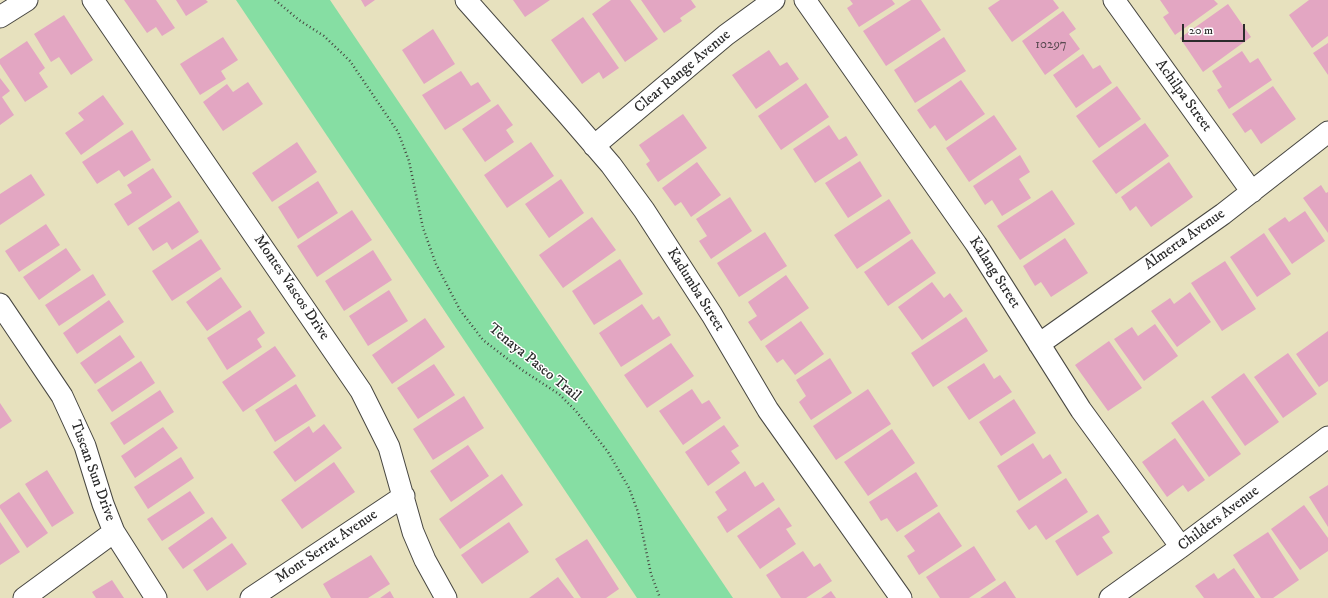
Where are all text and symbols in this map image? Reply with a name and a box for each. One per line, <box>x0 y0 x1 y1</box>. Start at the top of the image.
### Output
scale bar <box>1184 16 1247 42</box>
text: 20 m <box>1189 23 1213 38</box>
street label: Clear Range Avenue <box>631 27 735 117</box>
house number: 10297 <box>1035 37 1067 53</box>
street label: Achilpa Street <box>1151 56 1215 136</box>
street label: Almerta Avenue <box>1141 205 1229 275</box>
street label: Montes Vascos Drive <box>249 232 333 344</box>
street label: Kalang Street <box>964 234 1024 312</box>
street label: Kadumba Street <box>662 245 728 335</box>
street label: Tenaya Paseo Trail <box>484 320 584 406</box>
street label: Tuscan Sun Drive <box>65 418 119 524</box>
street label: Childers Avenue <box>1175 483 1263 555</box>
street label: Mont Serrat Avenue <box>272 506 382 588</box>

